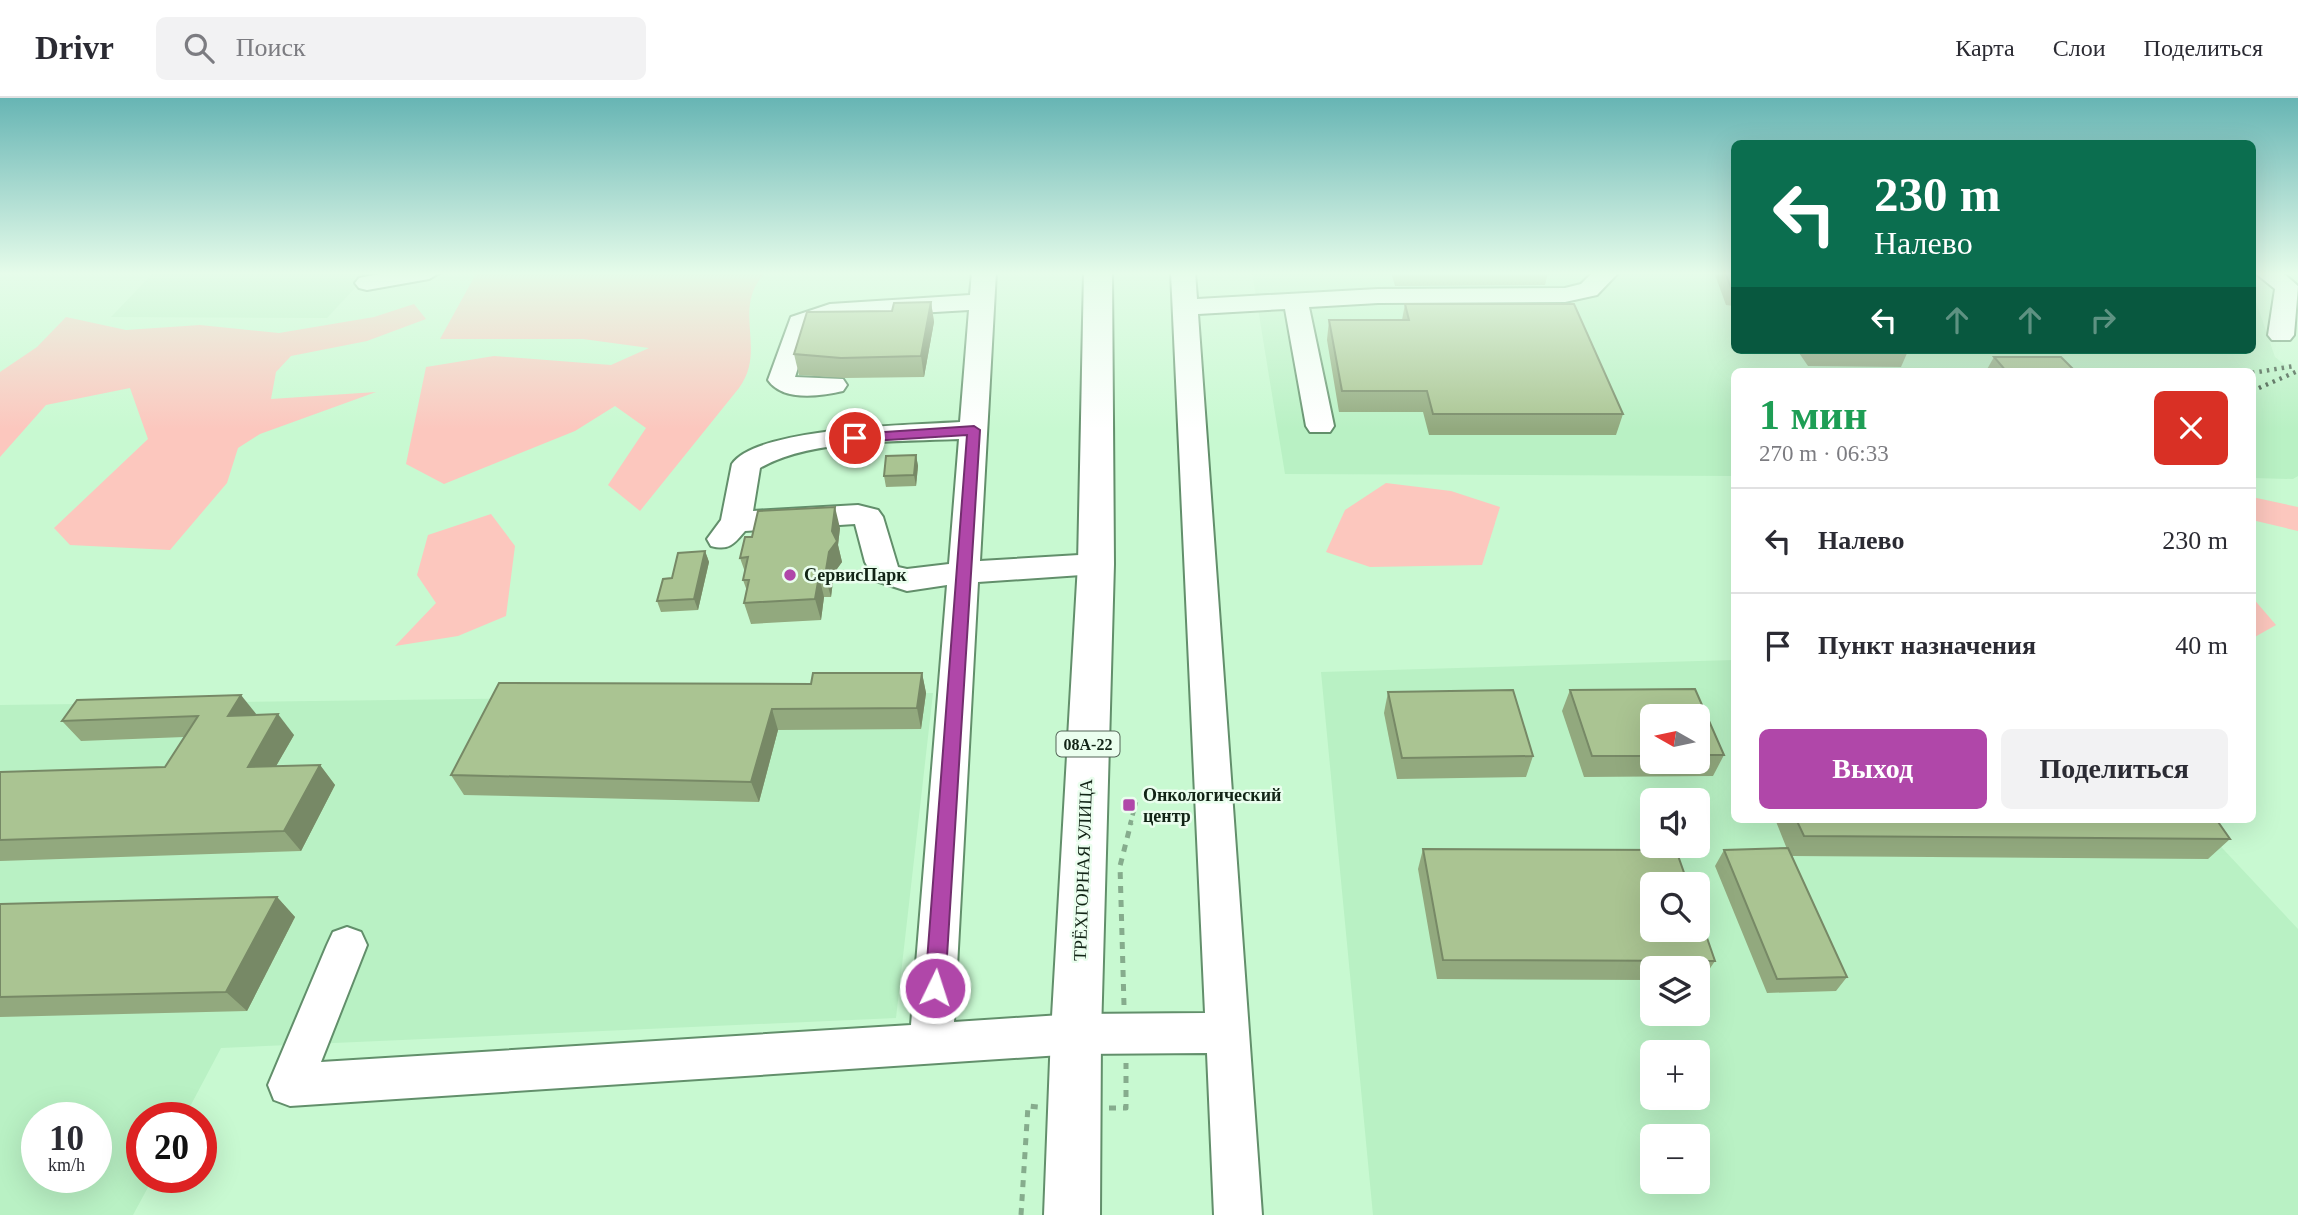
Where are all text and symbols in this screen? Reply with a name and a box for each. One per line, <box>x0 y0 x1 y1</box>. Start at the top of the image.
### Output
search box <box>156 17 646 80</box>
icon: search <box>180 29 218 67</box>
text: Drivr <box>35 30 114 66</box>
text: Поиск <box>236 33 306 62</box>
text: Карта <box>1955 35 2015 61</box>
text: Слои <box>2053 35 2106 61</box>
text: Поделиться <box>2144 35 2263 61</box>
text: 230 m <box>1874 167 2001 222</box>
icon: left <box>1759 168 1850 259</box>
text: Налево <box>1874 225 1973 261</box>
icon: left <box>1865 301 1903 339</box>
icon: ahead <box>1938 301 1976 339</box>
icon: ahead <box>2011 301 2049 339</box>
icon: right <box>2084 301 2122 339</box>
button: close <box>2154 391 2228 465</box>
text: 1 мин <box>1759 392 1868 438</box>
pin <box>825 408 885 468</box>
icon: arrive <box>836 419 874 457</box>
text: 270 m · 06:33 <box>1759 441 1889 466</box>
icon: left <box>1759 522 1797 560</box>
text: Налево <box>1818 526 1904 555</box>
text: 230 m <box>2162 526 2228 555</box>
place label: СервисПарк <box>804 565 907 585</box>
marker: СервисПарк <box>782 567 798 583</box>
icon: arrive <box>1759 627 1797 665</box>
text: Пункт назначения <box>1818 631 2036 660</box>
text: 40 m <box>2175 631 2228 660</box>
north arrow <box>1640 704 1710 774</box>
map controls <box>1640 704 1710 1194</box>
button: Выход <box>1759 729 1987 809</box>
button: Поделиться <box>2001 729 2228 809</box>
road number: 08А-22 <box>1056 732 1120 757</box>
street label: ТРЁХГОРНАЯ УЛИЦА <box>1070 779 1096 961</box>
place label: Онкологический центр <box>1143 785 1281 826</box>
button: sound <box>1640 788 1710 858</box>
marker: Онкологический центр <box>1121 797 1137 813</box>
button: search <box>1640 872 1710 942</box>
position arrow <box>898 951 972 1025</box>
button: layers <box>1640 956 1710 1026</box>
button: + <box>1640 1040 1710 1110</box>
speed limit sign: 20 <box>126 1102 217 1193</box>
text: 10 <box>49 1119 84 1158</box>
button: − <box>1640 1124 1710 1194</box>
text: km/h <box>48 1155 85 1175</box>

